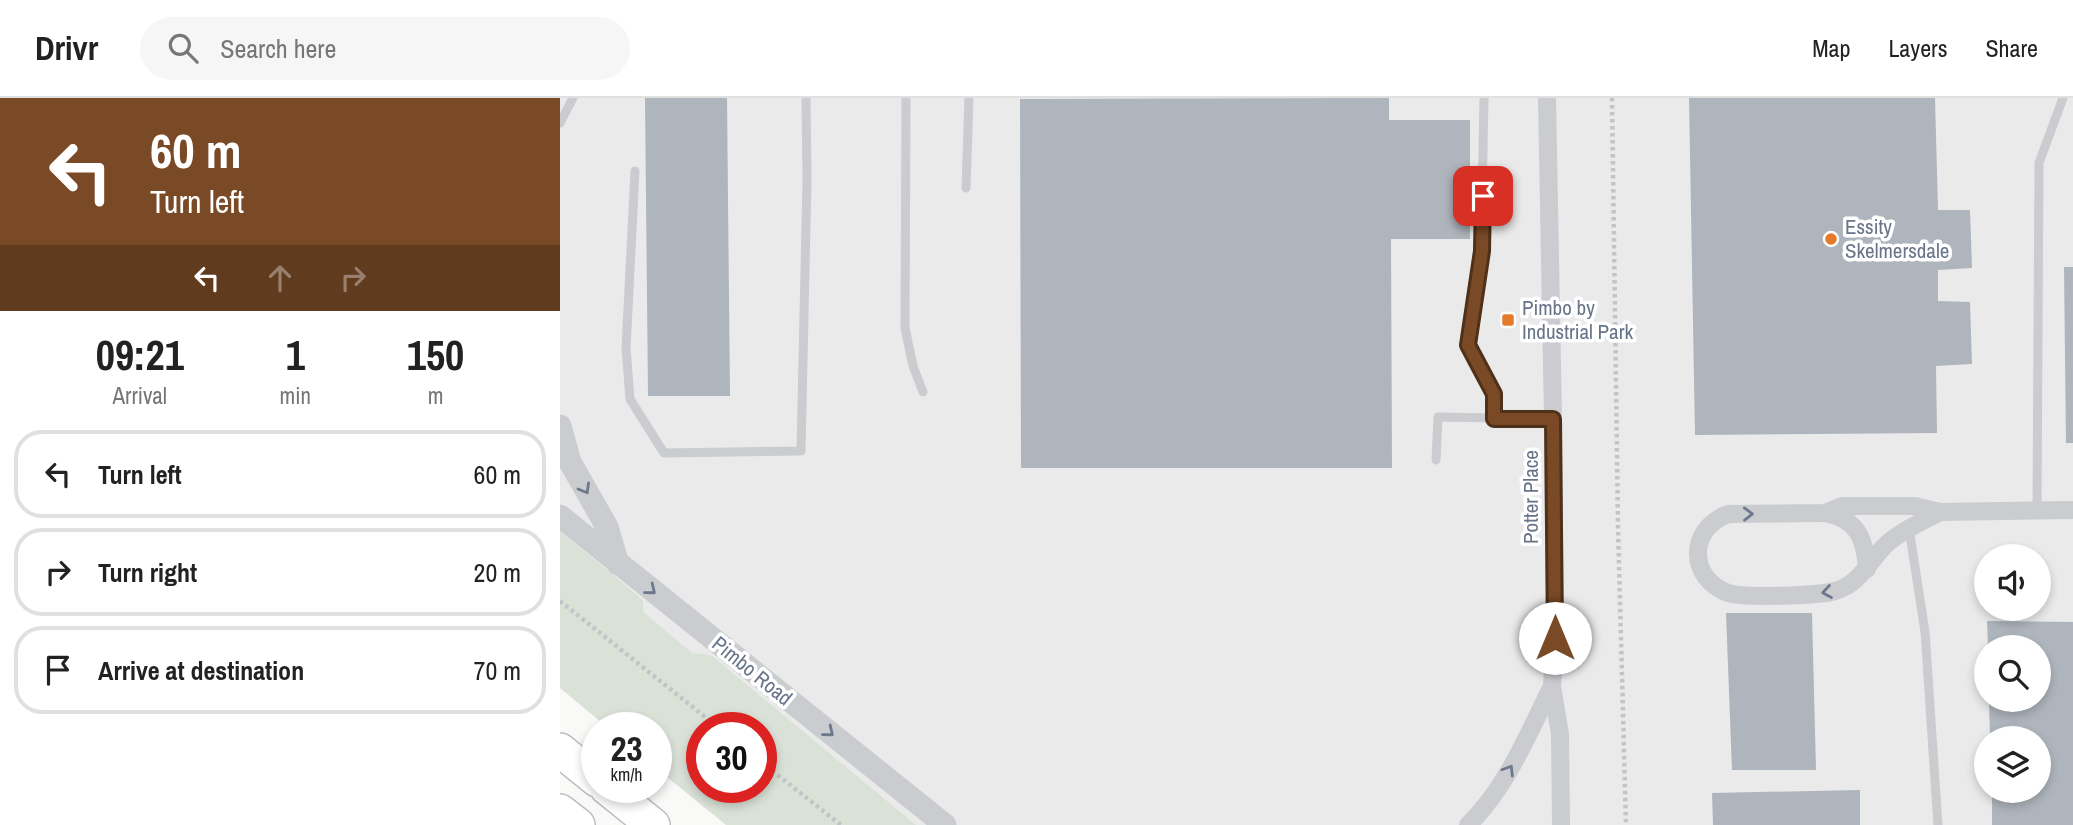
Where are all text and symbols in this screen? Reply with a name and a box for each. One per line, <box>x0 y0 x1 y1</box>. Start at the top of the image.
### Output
search box <box>140 17 630 80</box>
text: Drivr <box>35 26 98 70</box>
icon: search <box>164 29 202 67</box>
text: Search here <box>220 31 336 66</box>
text: Map <box>1812 32 1850 64</box>
text: Layers <box>1888 32 1947 64</box>
text: Share <box>1985 32 2038 64</box>
text: 60 m <box>150 117 242 183</box>
icon: left <box>35 126 126 217</box>
pin <box>1453 166 1513 226</box>
icon: arrive <box>1464 177 1502 215</box>
text: Turn left <box>150 180 244 223</box>
place label: Essity Skelmersdale <box>1845 212 1949 265</box>
marker: Essity Skelmersdale <box>1823 231 1839 247</box>
icon: left <box>188 259 226 297</box>
icon: ahead <box>261 259 299 297</box>
icon: right <box>334 259 372 297</box>
place label: Pimbo by Industrial Park <box>1522 293 1633 346</box>
marker: Pimbo by Industrial Park <box>1500 312 1516 328</box>
text: 09:21 <box>96 327 184 383</box>
text: 1 <box>286 327 305 383</box>
text: 150 <box>407 327 464 383</box>
text: Arrival <box>113 380 167 411</box>
text: min <box>280 380 311 411</box>
text: m <box>428 380 443 411</box>
street label: Potter Place <box>1516 450 1545 544</box>
icon: left <box>39 455 77 493</box>
text: Turn left <box>98 457 182 492</box>
text: 60 m <box>474 457 521 492</box>
one-way arrow <box>577 481 590 494</box>
one-way arrow <box>1743 506 1754 522</box>
map controls <box>1974 544 2051 803</box>
button: sound <box>1974 544 2051 621</box>
icon: right <box>39 553 77 591</box>
text: Turn right <box>98 555 197 590</box>
text: 20 m <box>474 555 521 590</box>
one-way arrow <box>643 582 655 595</box>
one-way arrow <box>1821 584 1833 599</box>
position arrow <box>1518 601 1592 675</box>
street label: Pimbo Road <box>706 629 799 712</box>
button: search <box>1974 635 2051 712</box>
icon: arrive <box>39 651 77 689</box>
text: Arrive at destination <box>98 653 304 688</box>
text: 70 m <box>474 653 521 688</box>
speed limit sign: 30 <box>686 712 777 803</box>
one-way arrow <box>821 724 833 737</box>
text: 23 <box>611 725 642 772</box>
button: layers <box>1974 726 2051 803</box>
text: km/h <box>611 762 643 787</box>
one-way arrow <box>1500 765 1513 778</box>

